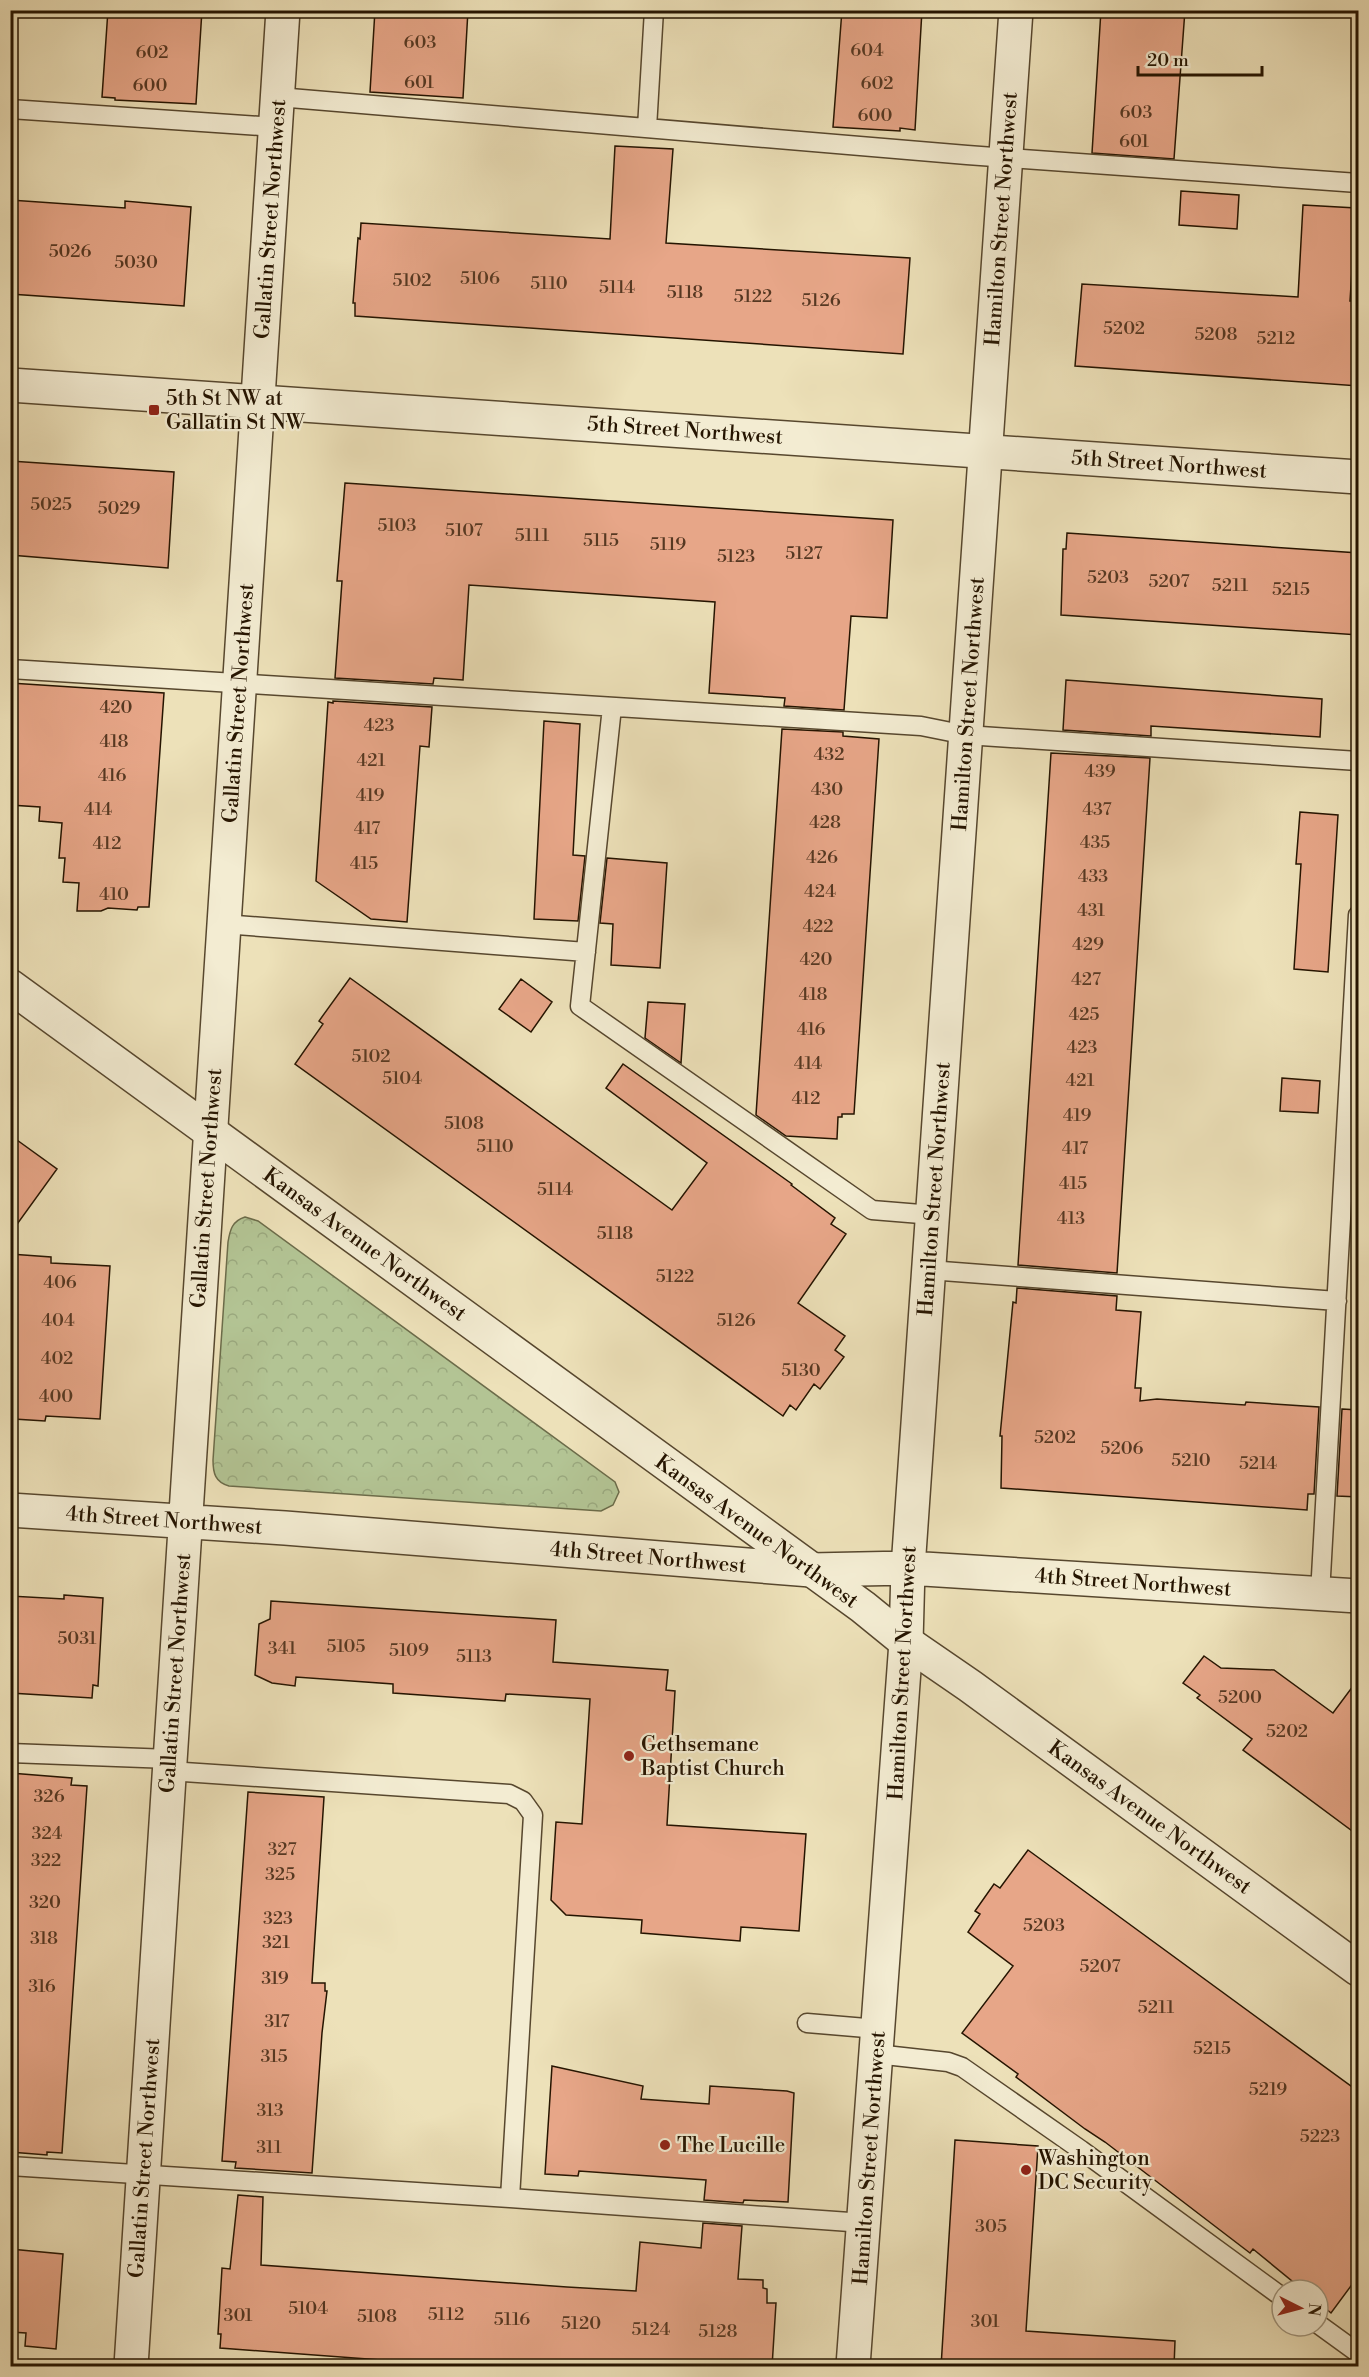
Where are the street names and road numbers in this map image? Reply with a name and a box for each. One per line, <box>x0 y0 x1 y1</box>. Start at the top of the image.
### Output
street label: Hamilton Street Northwest <box>980 90 1024 347</box>
street label: Gallatin Street Northwest <box>250 98 292 340</box>
street label: 5th Street Northwest <box>586 411 784 451</box>
street label: 5th Street Northwest <box>1070 445 1268 485</box>
street label: Hamilton Street Northwest <box>947 575 991 832</box>
street label: Gallatin Street Northwest <box>218 582 260 824</box>
street label: Hamilton Street Northwest <box>913 1060 957 1317</box>
street label: Gallatin Street Northwest <box>186 1067 228 1309</box>
street label: Kansas Avenue Northwest <box>258 1162 472 1328</box>
street label: Kansas Avenue Northwest <box>650 1449 864 1615</box>
street label: 4th Street Northwest <box>65 1501 264 1541</box>
street label: 4th Street Northwest <box>549 1536 748 1580</box>
street label: Hamilton Street Northwest <box>883 1545 923 1801</box>
street label: Gallatin Street Northwest <box>155 1552 197 1794</box>
street label: 4th Street Northwest <box>1034 1563 1233 1603</box>
street label: Kansas Avenue Northwest <box>1043 1735 1257 1901</box>
street label: Hamilton Street Northwest <box>848 2029 892 2286</box>
street label: Gallatin Street Northwest <box>124 2037 166 2279</box>

